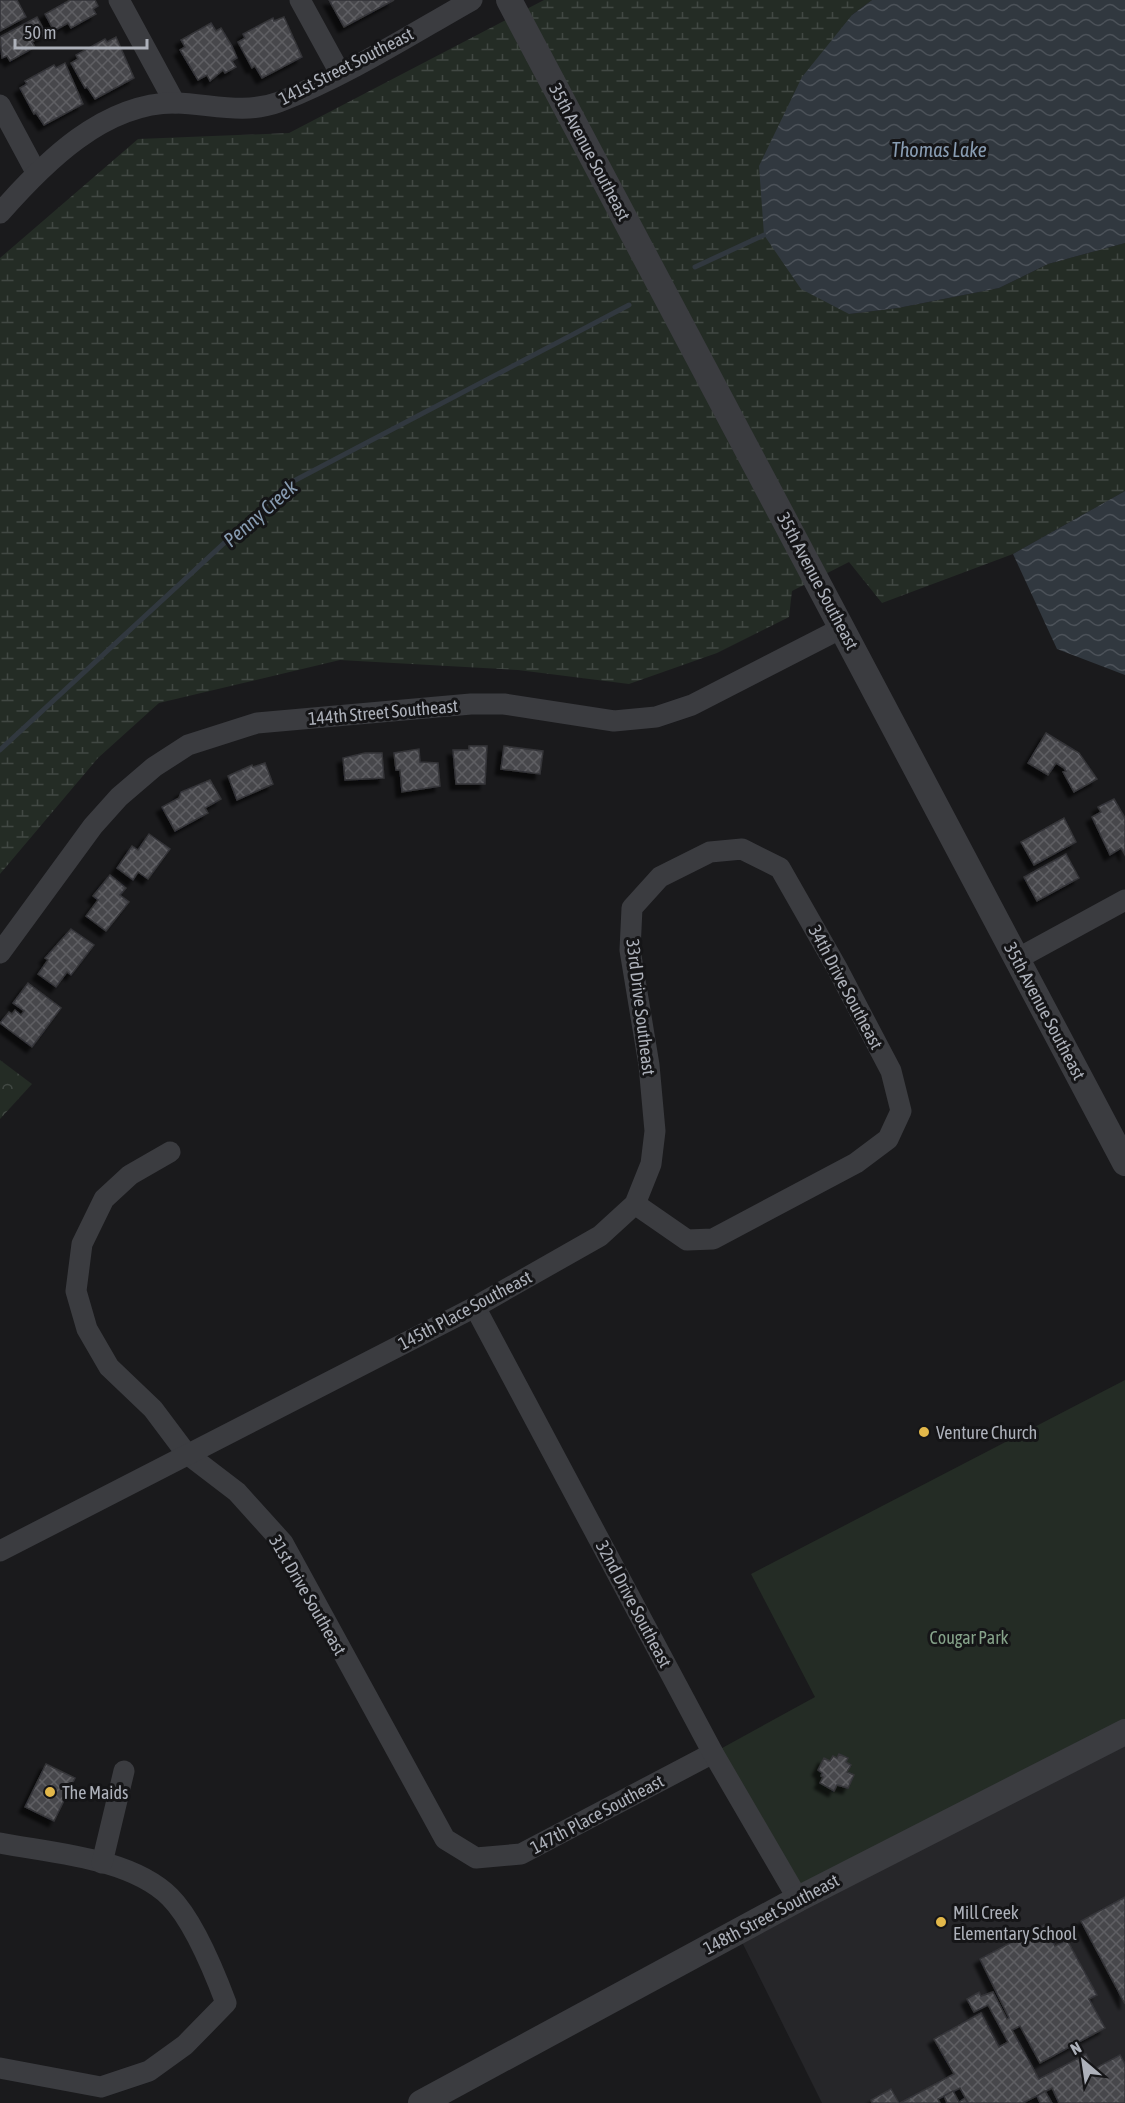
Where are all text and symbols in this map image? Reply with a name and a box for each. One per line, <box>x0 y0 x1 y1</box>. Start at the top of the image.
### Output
scale bar <box>15 12 147 50</box>
text: 50 m <box>24 22 56 43</box>
street label: 141st Street Southeast <box>275 23 417 109</box>
street label: 35th Avenue Southeast <box>545 80 635 224</box>
water label: Thomas Lake <box>891 138 987 161</box>
water label: Penny Creek <box>219 475 302 551</box>
street label: 35th Avenue Southeast <box>773 509 863 653</box>
street label: 144th Street Southeast <box>307 695 459 729</box>
street label: 34th Drive Southeast <box>804 921 888 1053</box>
street label: 33rd Drive Southeast <box>622 938 660 1076</box>
street label: 35th Avenue Southeast <box>1000 939 1090 1083</box>
street label: 145th Place Southeast <box>395 1266 535 1354</box>
place label: Venture Church <box>936 1422 1037 1443</box>
marker: Venture Church <box>917 1425 931 1439</box>
street label: 31st Drive Southeast <box>265 1531 351 1659</box>
street label: 32nd Drive Southeast <box>592 1537 676 1671</box>
park label: Cougar Park <box>930 1627 1008 1648</box>
street label: 147th Place Southeast <box>527 1770 667 1858</box>
place label: The Maids <box>62 1782 128 1803</box>
marker: The Maids <box>43 1785 57 1799</box>
street label: 148th Street Southeast <box>700 1869 842 1959</box>
place label: Mill Creek Elementary School <box>953 1902 1077 1944</box>
marker: Mill Creek Elementary School <box>934 1915 948 1929</box>
north arrow <box>1053 2031 1113 2091</box>
text: N <box>1067 2038 1084 2058</box>

